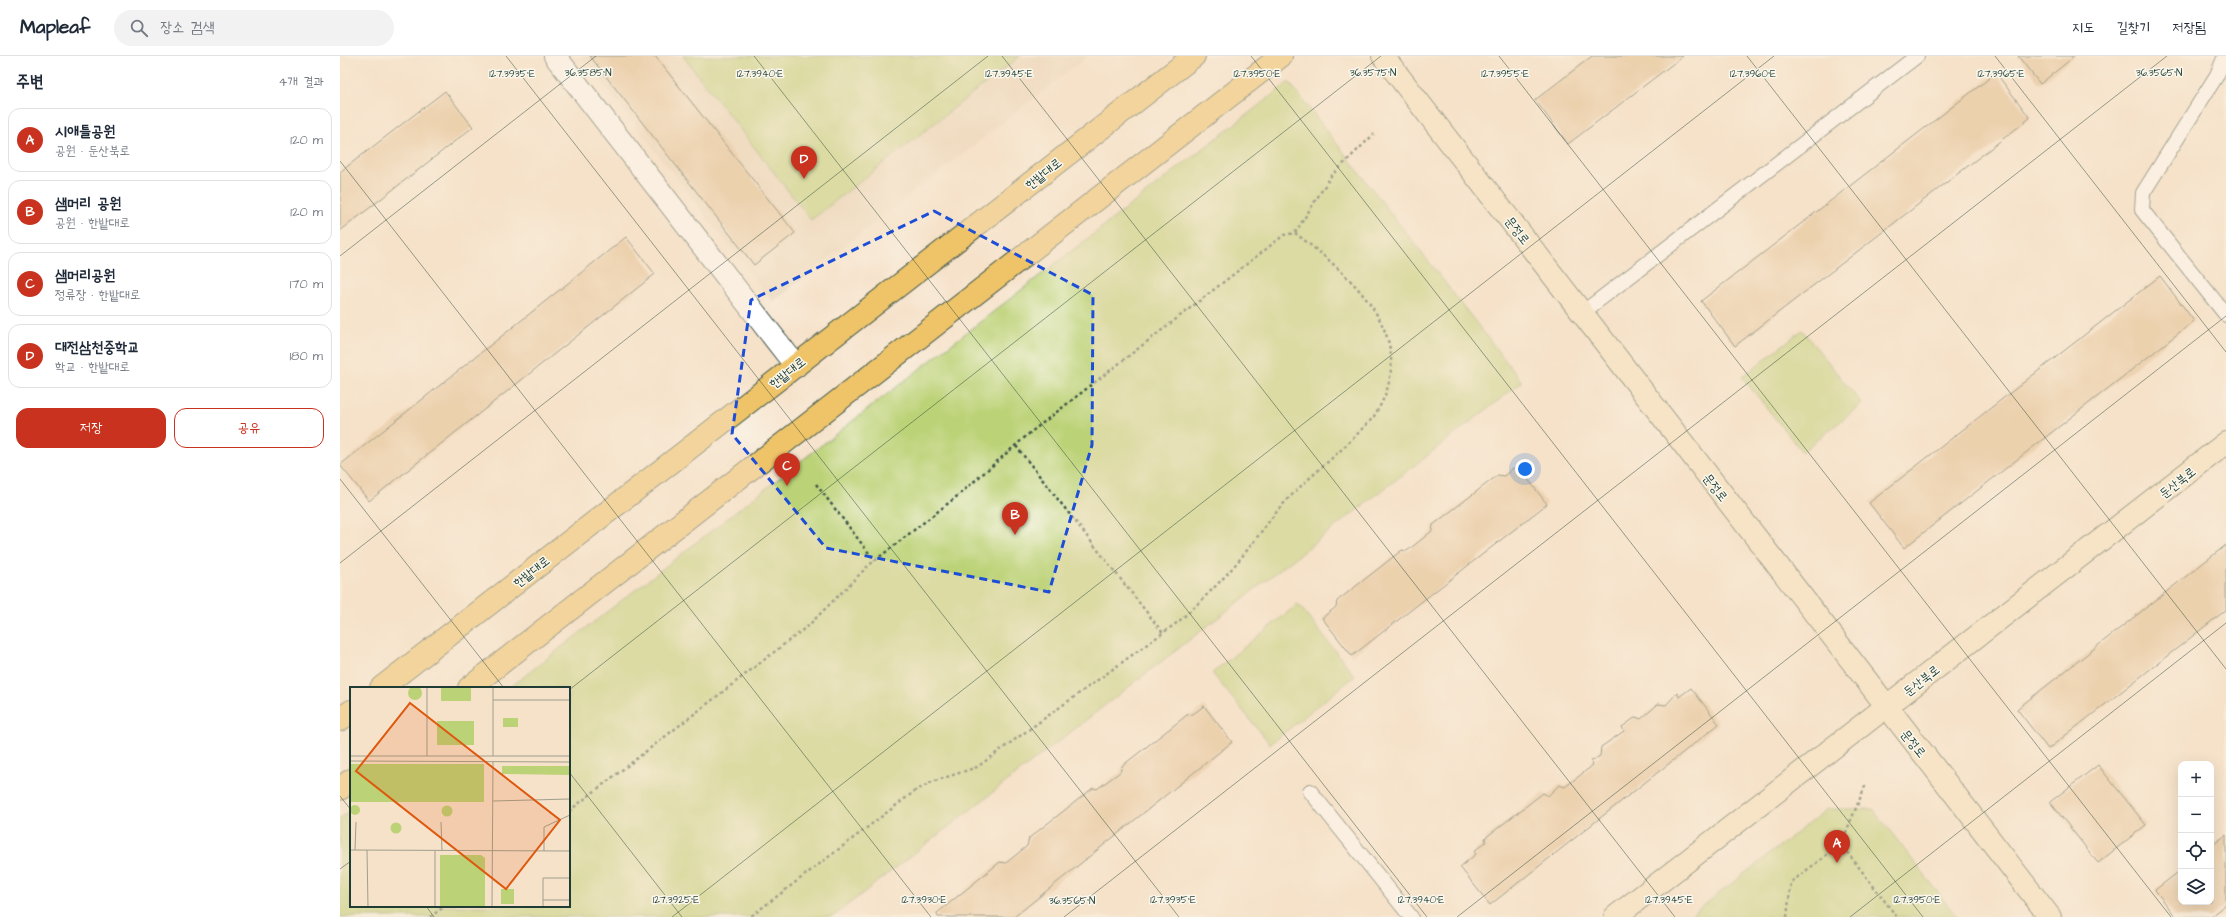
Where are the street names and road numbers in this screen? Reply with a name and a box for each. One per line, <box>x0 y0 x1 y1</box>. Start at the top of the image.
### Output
street label: 한밭대로 <box>1022 154 1066 194</box>
street label: 문정로 <box>1500 213 1534 249</box>
street label: 한밭대로 <box>766 353 810 393</box>
street label: 둔산북로 <box>2156 463 2200 503</box>
street label: 문정로 <box>1698 470 1732 506</box>
street label: 한밭대로 <box>510 552 554 592</box>
street label: 둔산북로 <box>1900 661 1944 701</box>
street label: 문정로 <box>1896 726 1930 761</box>

